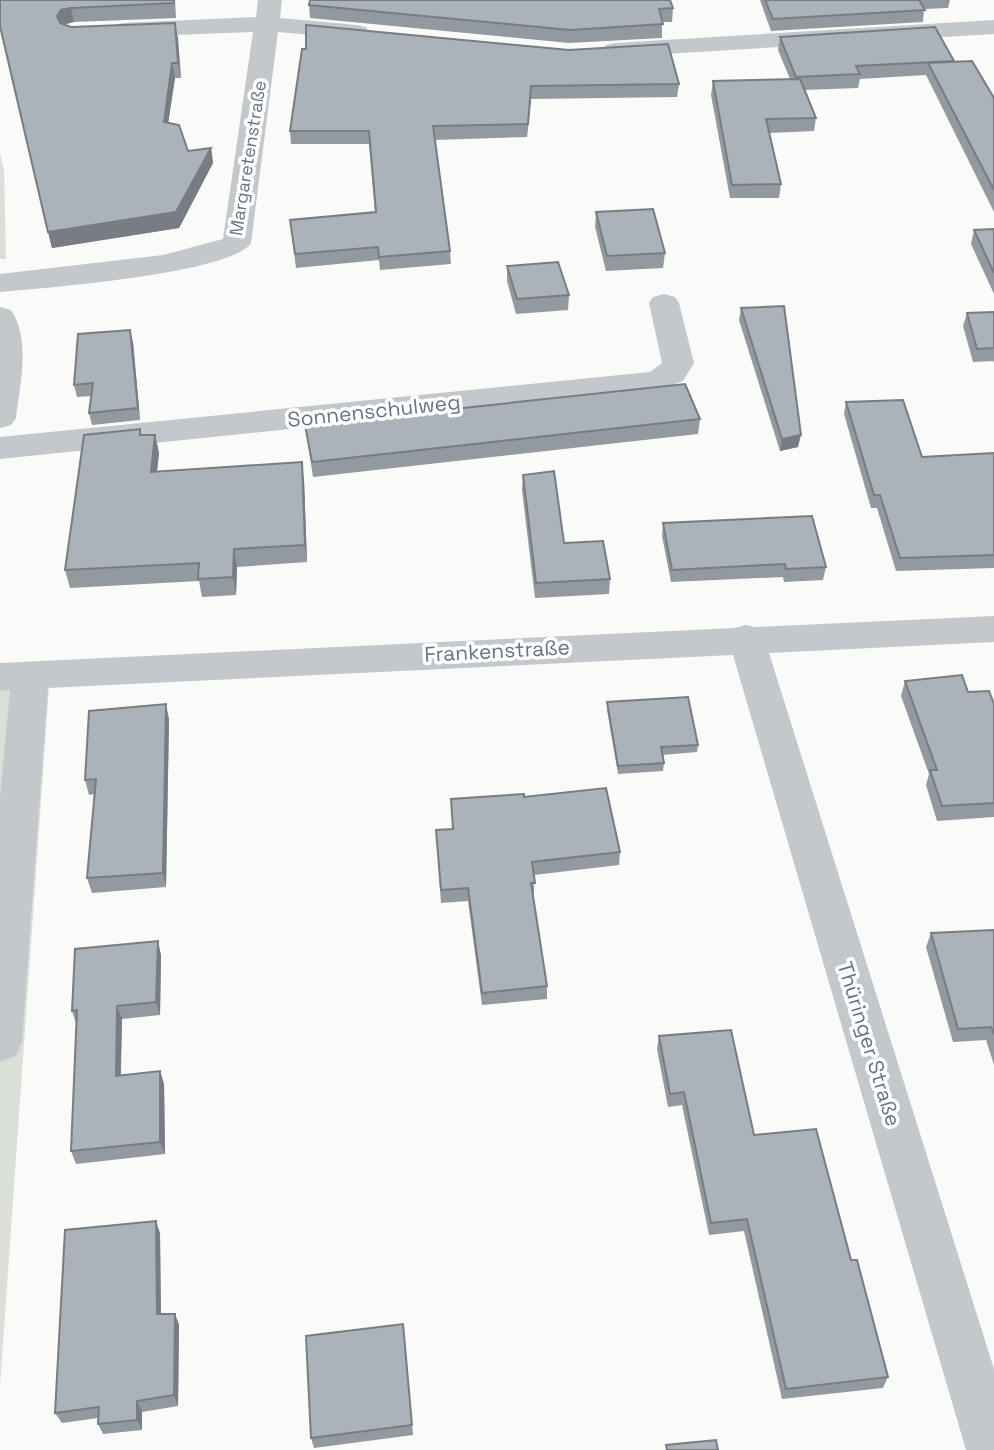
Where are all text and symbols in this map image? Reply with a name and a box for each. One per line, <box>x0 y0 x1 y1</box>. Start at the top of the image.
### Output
street label: Margaretenstraße <box>224 79 271 237</box>
street label: Sonnenschulweg <box>286 388 462 433</box>
street label: Frankenstraße <box>424 633 570 668</box>
street label: Thüringer Straße <box>832 958 907 1129</box>

